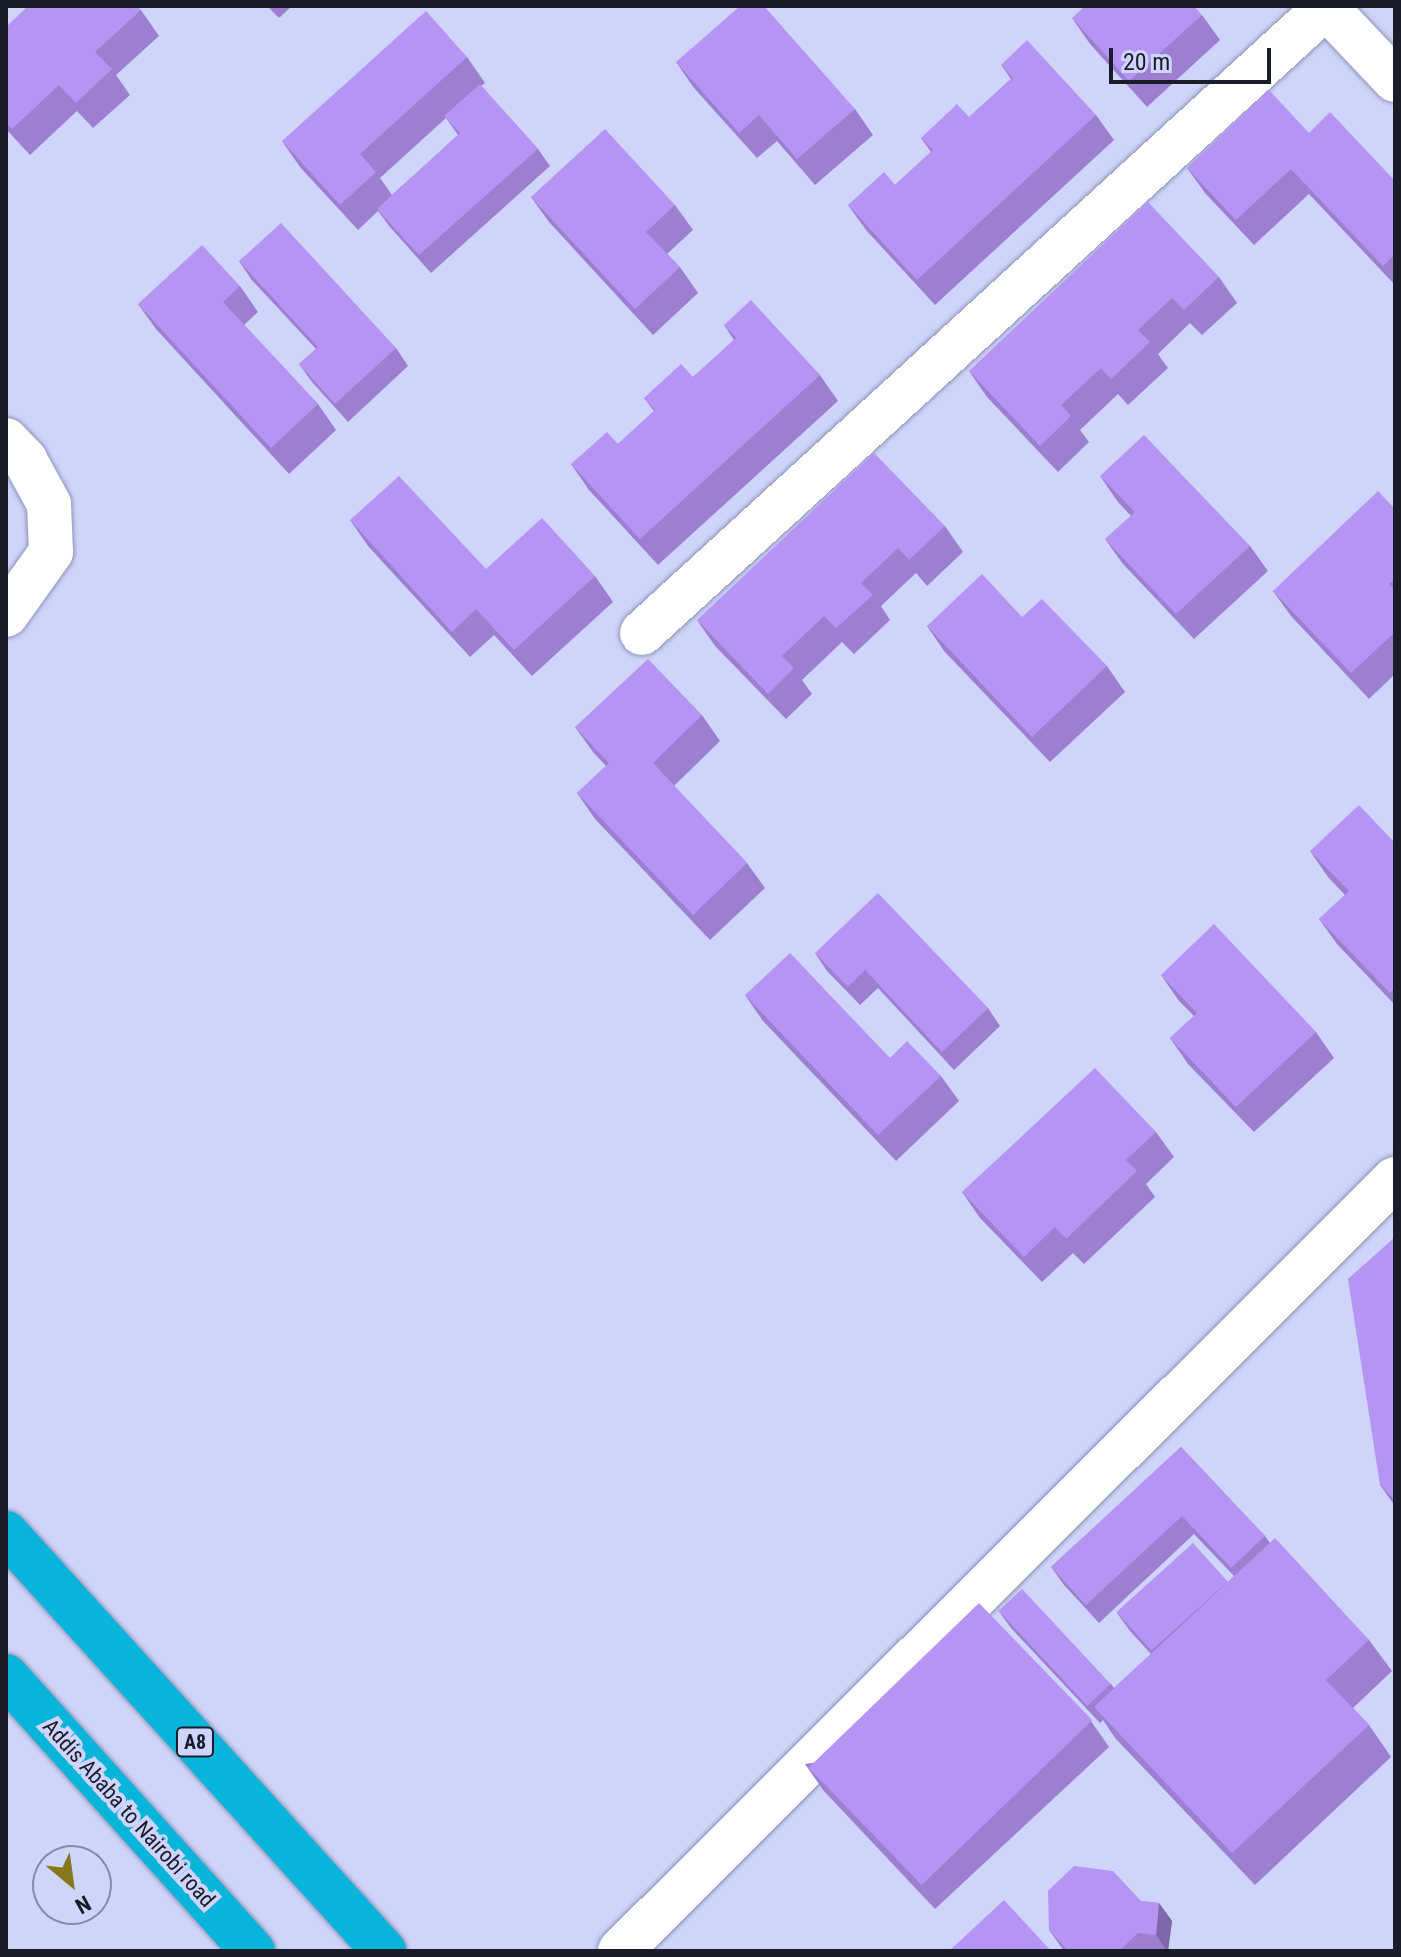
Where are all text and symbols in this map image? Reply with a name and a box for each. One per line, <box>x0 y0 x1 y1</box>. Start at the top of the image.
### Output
scale bar <box>1113 32 1275 82</box>
text: 20 m <box>1123 48 1170 76</box>
street label: Addis Ababa to Nairobi road <box>37 1713 221 1913</box>
road number: A8 <box>175 1726 215 1758</box>
north arrow <box>32 1845 112 1925</box>

